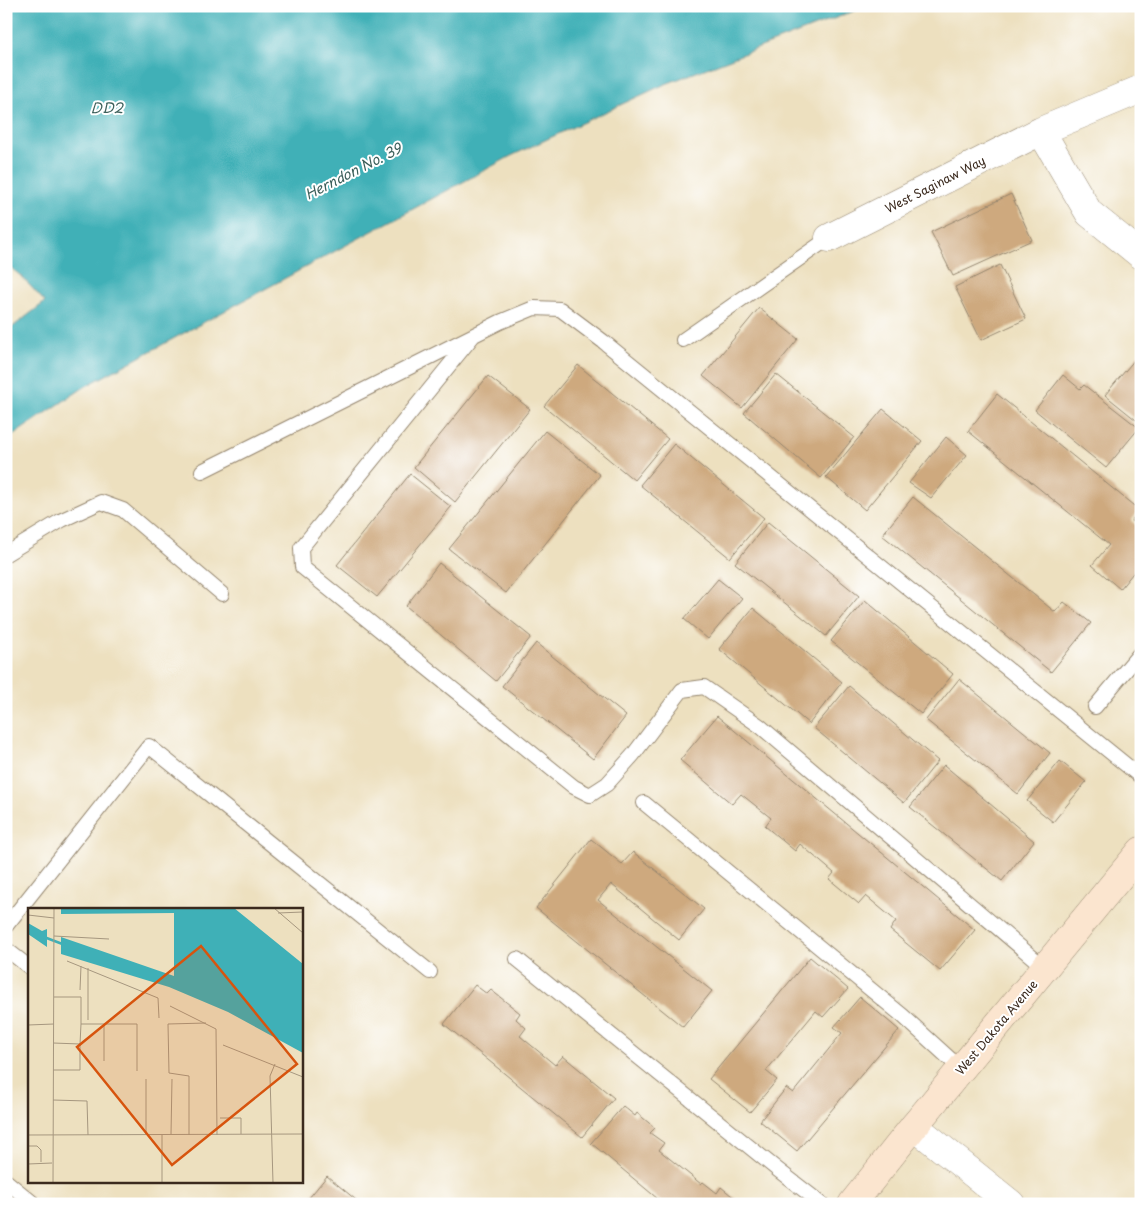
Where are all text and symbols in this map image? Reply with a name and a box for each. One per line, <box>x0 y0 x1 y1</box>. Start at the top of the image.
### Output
water label: DD2 <box>91 97 124 118</box>
water label: Herndon No. 39 <box>301 137 407 204</box>
street label: West Saginaw Way <box>882 151 988 217</box>
inset map <box>28 908 302 1182</box>
street label: West Dakota Avenue <box>951 975 1042 1079</box>

